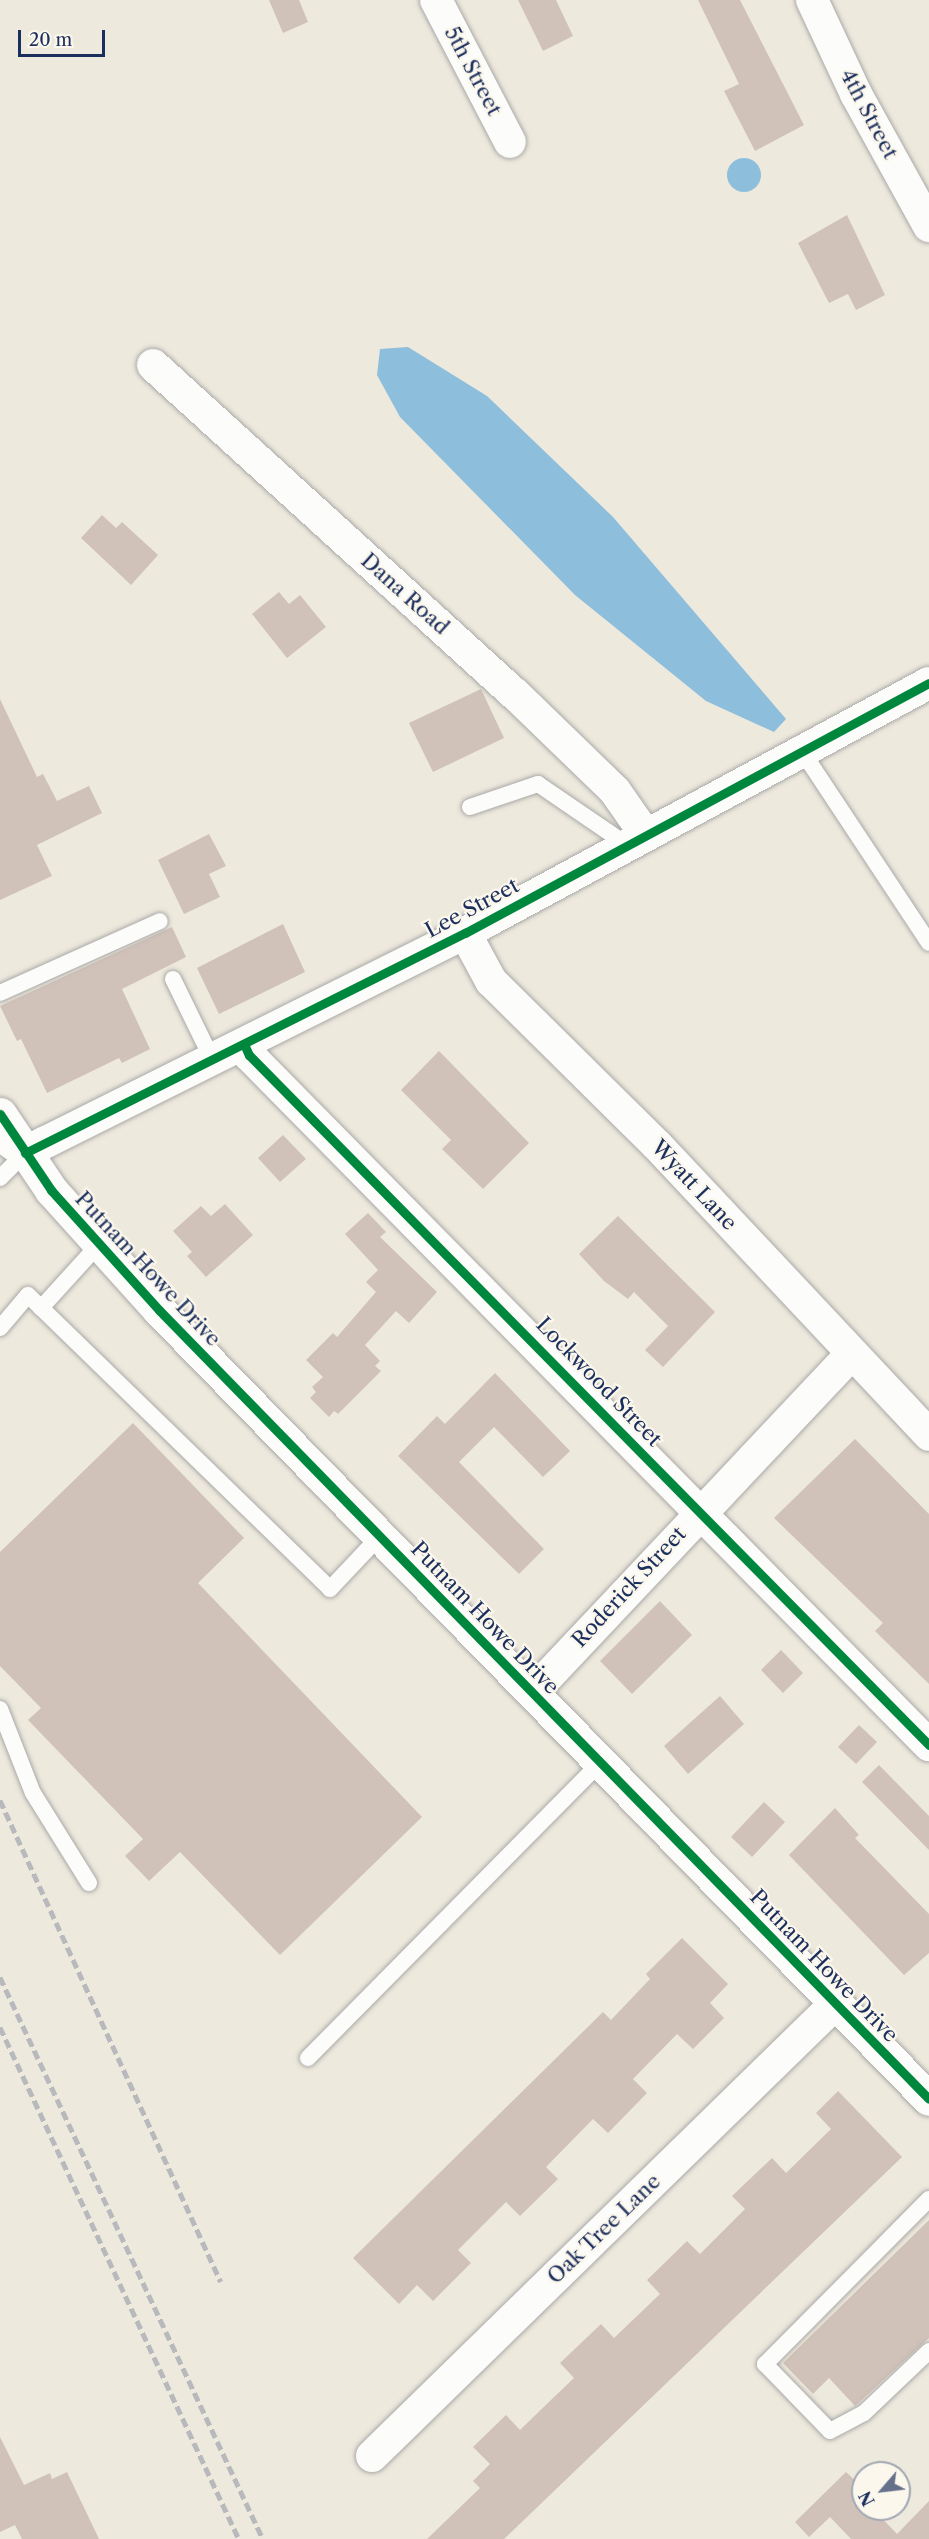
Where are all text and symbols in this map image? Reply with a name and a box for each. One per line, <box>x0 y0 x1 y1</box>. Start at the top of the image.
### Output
scale bar <box>21 18 108 56</box>
street label: 5th Street <box>439 22 507 120</box>
text: 20 m <box>29 29 72 51</box>
street label: 4th Street <box>835 65 903 163</box>
street label: Dana Road <box>356 548 454 640</box>
street label: Lee Street <box>421 873 523 943</box>
street label: Wyatt Lane <box>646 1135 742 1235</box>
street label: Putnam Howe Drive <box>70 1186 226 1352</box>
street label: Lockwood Street <box>531 1312 667 1452</box>
street label: Roderick Street <box>567 1521 691 1653</box>
street label: Putnam Howe Drive <box>406 1537 564 1699</box>
street label: Putnam Howe Drive <box>745 1885 903 2047</box>
street label: Oak Tree Lane <box>542 2168 666 2290</box>
north arrow <box>851 2461 911 2521</box>
text: N <box>855 2488 879 2509</box>

